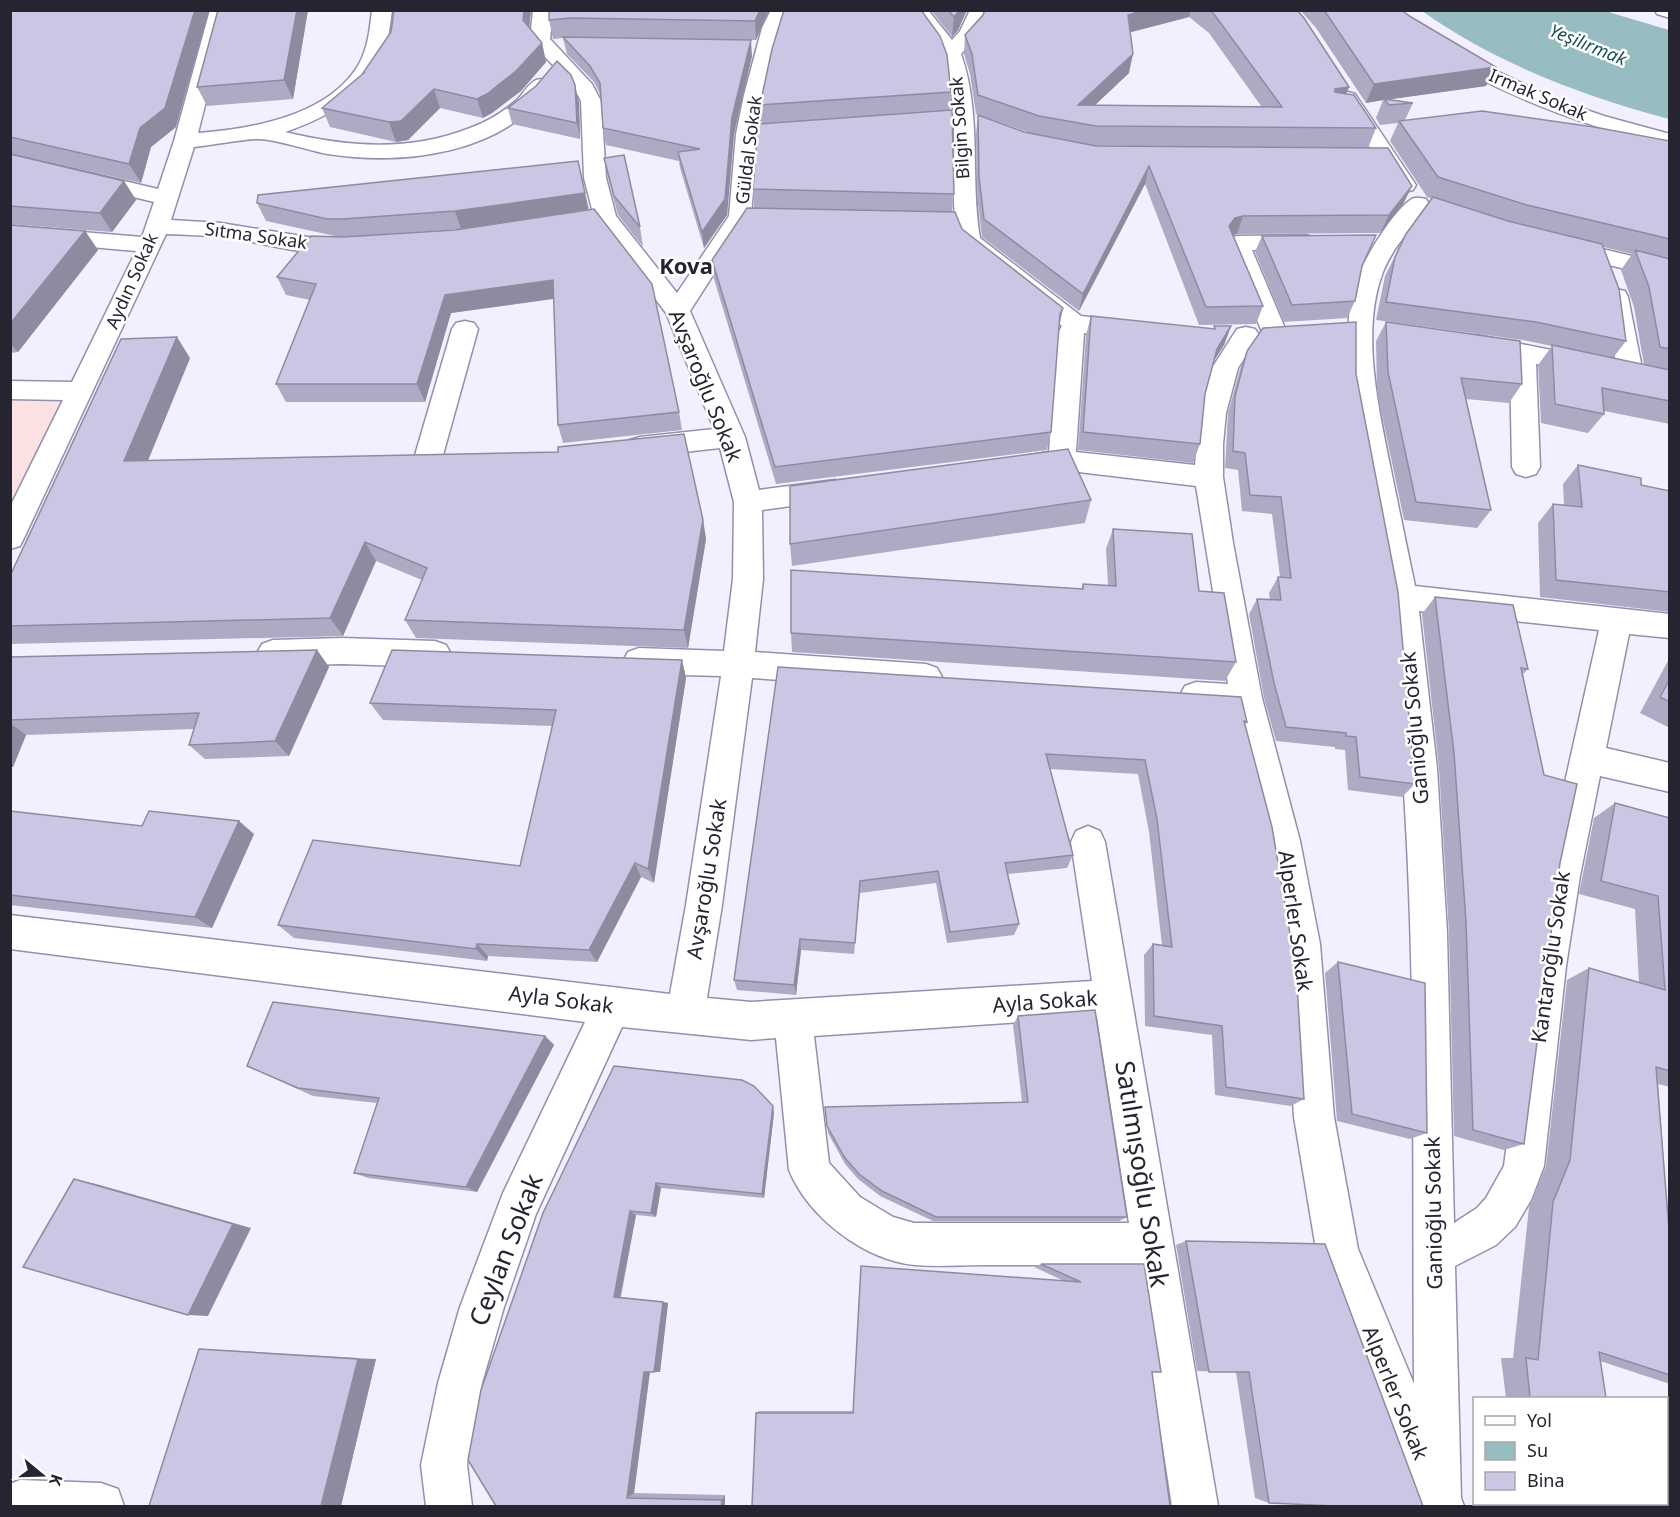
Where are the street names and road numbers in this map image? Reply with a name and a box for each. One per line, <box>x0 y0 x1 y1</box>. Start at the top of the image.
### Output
street label: Irmak Sokak <box>1485 63 1592 126</box>
street label: Bilgin Sokak <box>943 76 975 180</box>
street label: Güldal Sokak <box>729 94 767 206</box>
street label: Sıtma Sokak <box>204 216 309 254</box>
street label: Aydın Sokak <box>99 229 163 332</box>
street label: Avşaroğlu Sokak <box>663 305 750 467</box>
street label: Ganioğlu Sokak <box>1393 650 1435 806</box>
street label: Avşaroğlu Sokak <box>680 796 733 961</box>
street label: Alperler Sokak <box>1272 849 1320 994</box>
street label: Kantaroğlu Sokak <box>1524 868 1576 1045</box>
street label: Ayla Sokak <box>507 979 616 1019</box>
street label: Ayla Sokak <box>991 983 1099 1019</box>
street label: Satılmışoğlu Sokak <box>1107 1058 1179 1290</box>
street label: Ganioğlu Sokak <box>1418 1135 1448 1290</box>
street label: Ceylan Sokak <box>460 1168 551 1331</box>
street label: Alperler Sokak <box>1356 1322 1436 1464</box>

